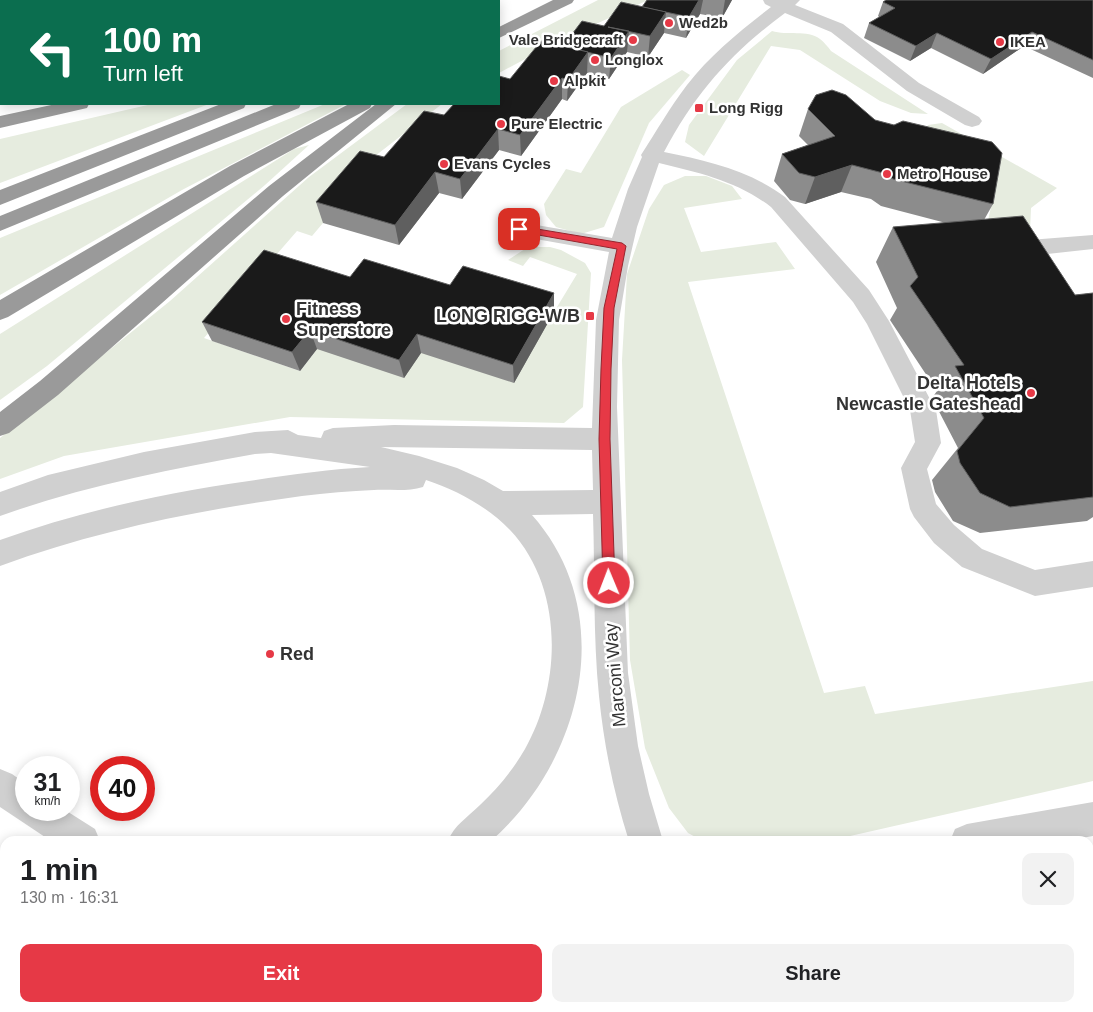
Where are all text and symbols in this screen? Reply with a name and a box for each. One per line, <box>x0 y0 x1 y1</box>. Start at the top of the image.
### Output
place label: Wed2b <box>679 14 728 31</box>
marker: Wed2b <box>663 17 675 29</box>
icon: left <box>20 20 85 85</box>
text: 100 m <box>103 20 202 59</box>
place label: Vale Bridgecraft <box>509 31 623 48</box>
place label: IKEA <box>1010 33 1046 50</box>
marker: Vale Bridgecraft <box>627 34 639 46</box>
marker: IKEA <box>994 36 1006 48</box>
place label: Longlox <box>605 51 664 68</box>
marker: Longlox <box>589 54 601 66</box>
text: Turn left <box>103 61 183 86</box>
place label: Alpkit <box>564 72 606 89</box>
marker: Alpkit <box>548 75 560 87</box>
place label: Long Rigg <box>709 99 783 116</box>
marker: Long Rigg <box>693 102 705 114</box>
place label: Pure Electric <box>511 115 603 132</box>
marker: Pure Electric <box>495 118 507 130</box>
place label: Evans Cycles <box>454 155 551 172</box>
marker: Evans Cycles <box>438 158 450 170</box>
place label: Metro House <box>897 165 988 182</box>
marker: Metro House <box>881 168 893 180</box>
pin <box>498 208 540 250</box>
icon: arrive <box>505 215 533 243</box>
place label: Fitness Superstore <box>296 299 391 340</box>
place label: LONG RIGG-W/B <box>436 306 580 326</box>
marker: LONG RIGG-W/B <box>584 310 596 322</box>
marker: Fitness Superstore <box>280 313 292 325</box>
place label: Delta Hotels Newcastle Gateshead <box>836 373 1021 414</box>
marker: Delta Hotels Newcastle Gateshead <box>1025 387 1037 399</box>
position arrow <box>582 556 634 608</box>
street label: Marconi Way <box>600 622 630 728</box>
place label: Red <box>280 644 314 664</box>
marker: Red <box>264 648 276 660</box>
speed limit sign: 40 <box>90 756 155 821</box>
text: 31 <box>34 768 61 796</box>
text: km/h <box>34 794 61 808</box>
text: 1 min <box>20 853 98 886</box>
button: close <box>1022 853 1074 905</box>
text: 130 m · 16:31 <box>20 889 119 906</box>
button: Exit <box>20 944 542 1002</box>
button: Share <box>552 944 1074 1002</box>

